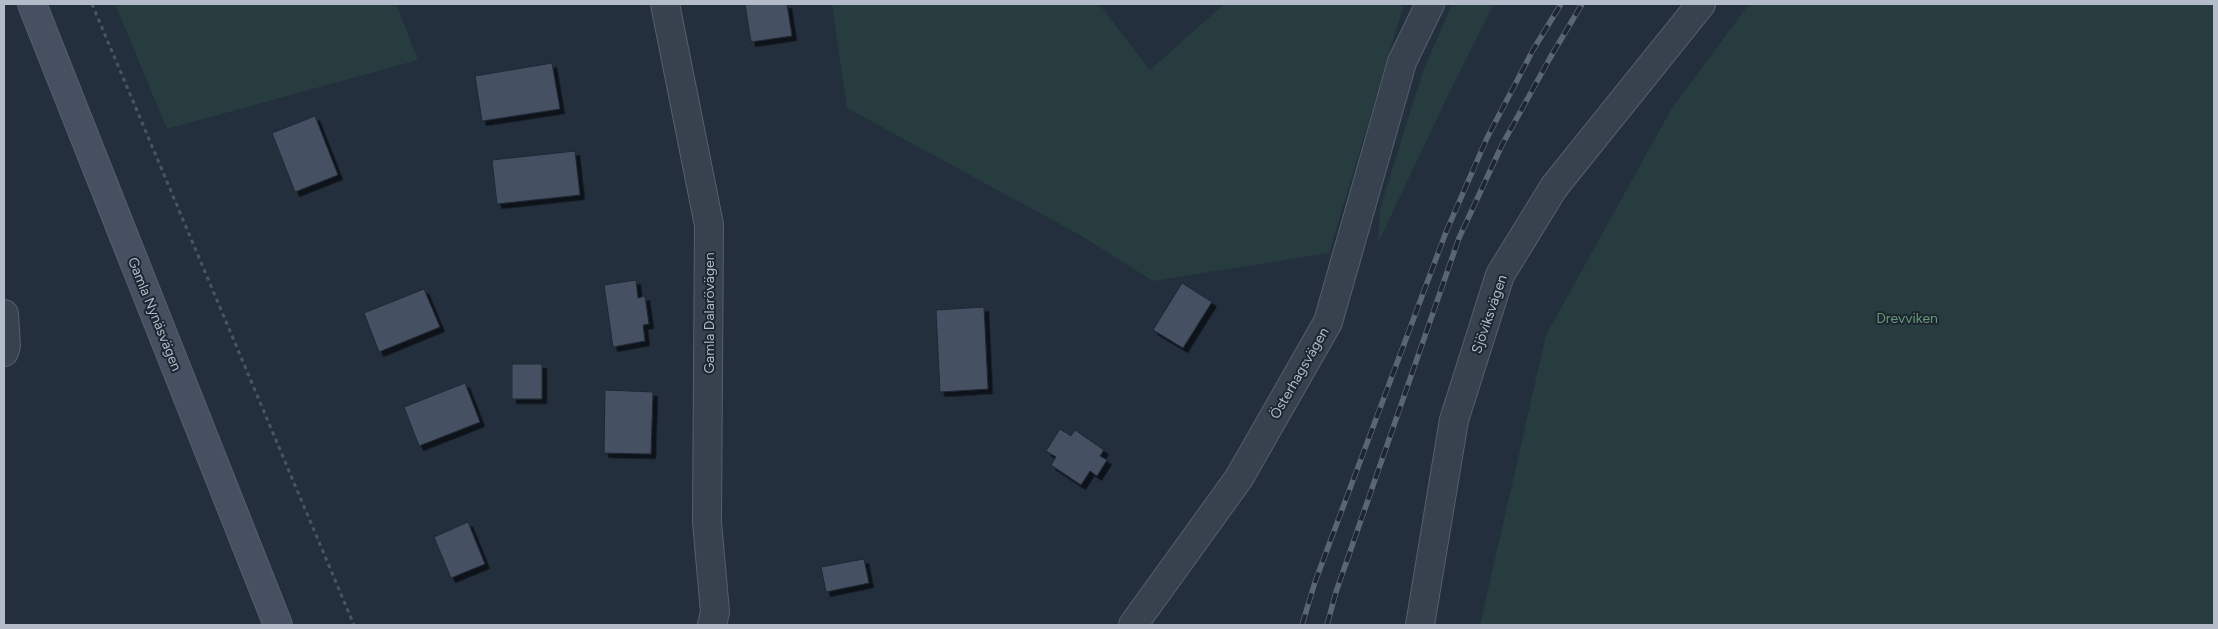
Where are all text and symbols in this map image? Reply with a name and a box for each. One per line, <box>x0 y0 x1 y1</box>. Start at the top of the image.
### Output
street label: Gamla Dalarövägen <box>701 252 718 374</box>
street label: Gamla Nynäsvägen <box>124 255 185 374</box>
street label: Sjöviksvägen <box>1468 272 1511 356</box>
park label: Drevviken <box>1876 310 1938 327</box>
street label: Österhagsvägen <box>1266 324 1333 422</box>

